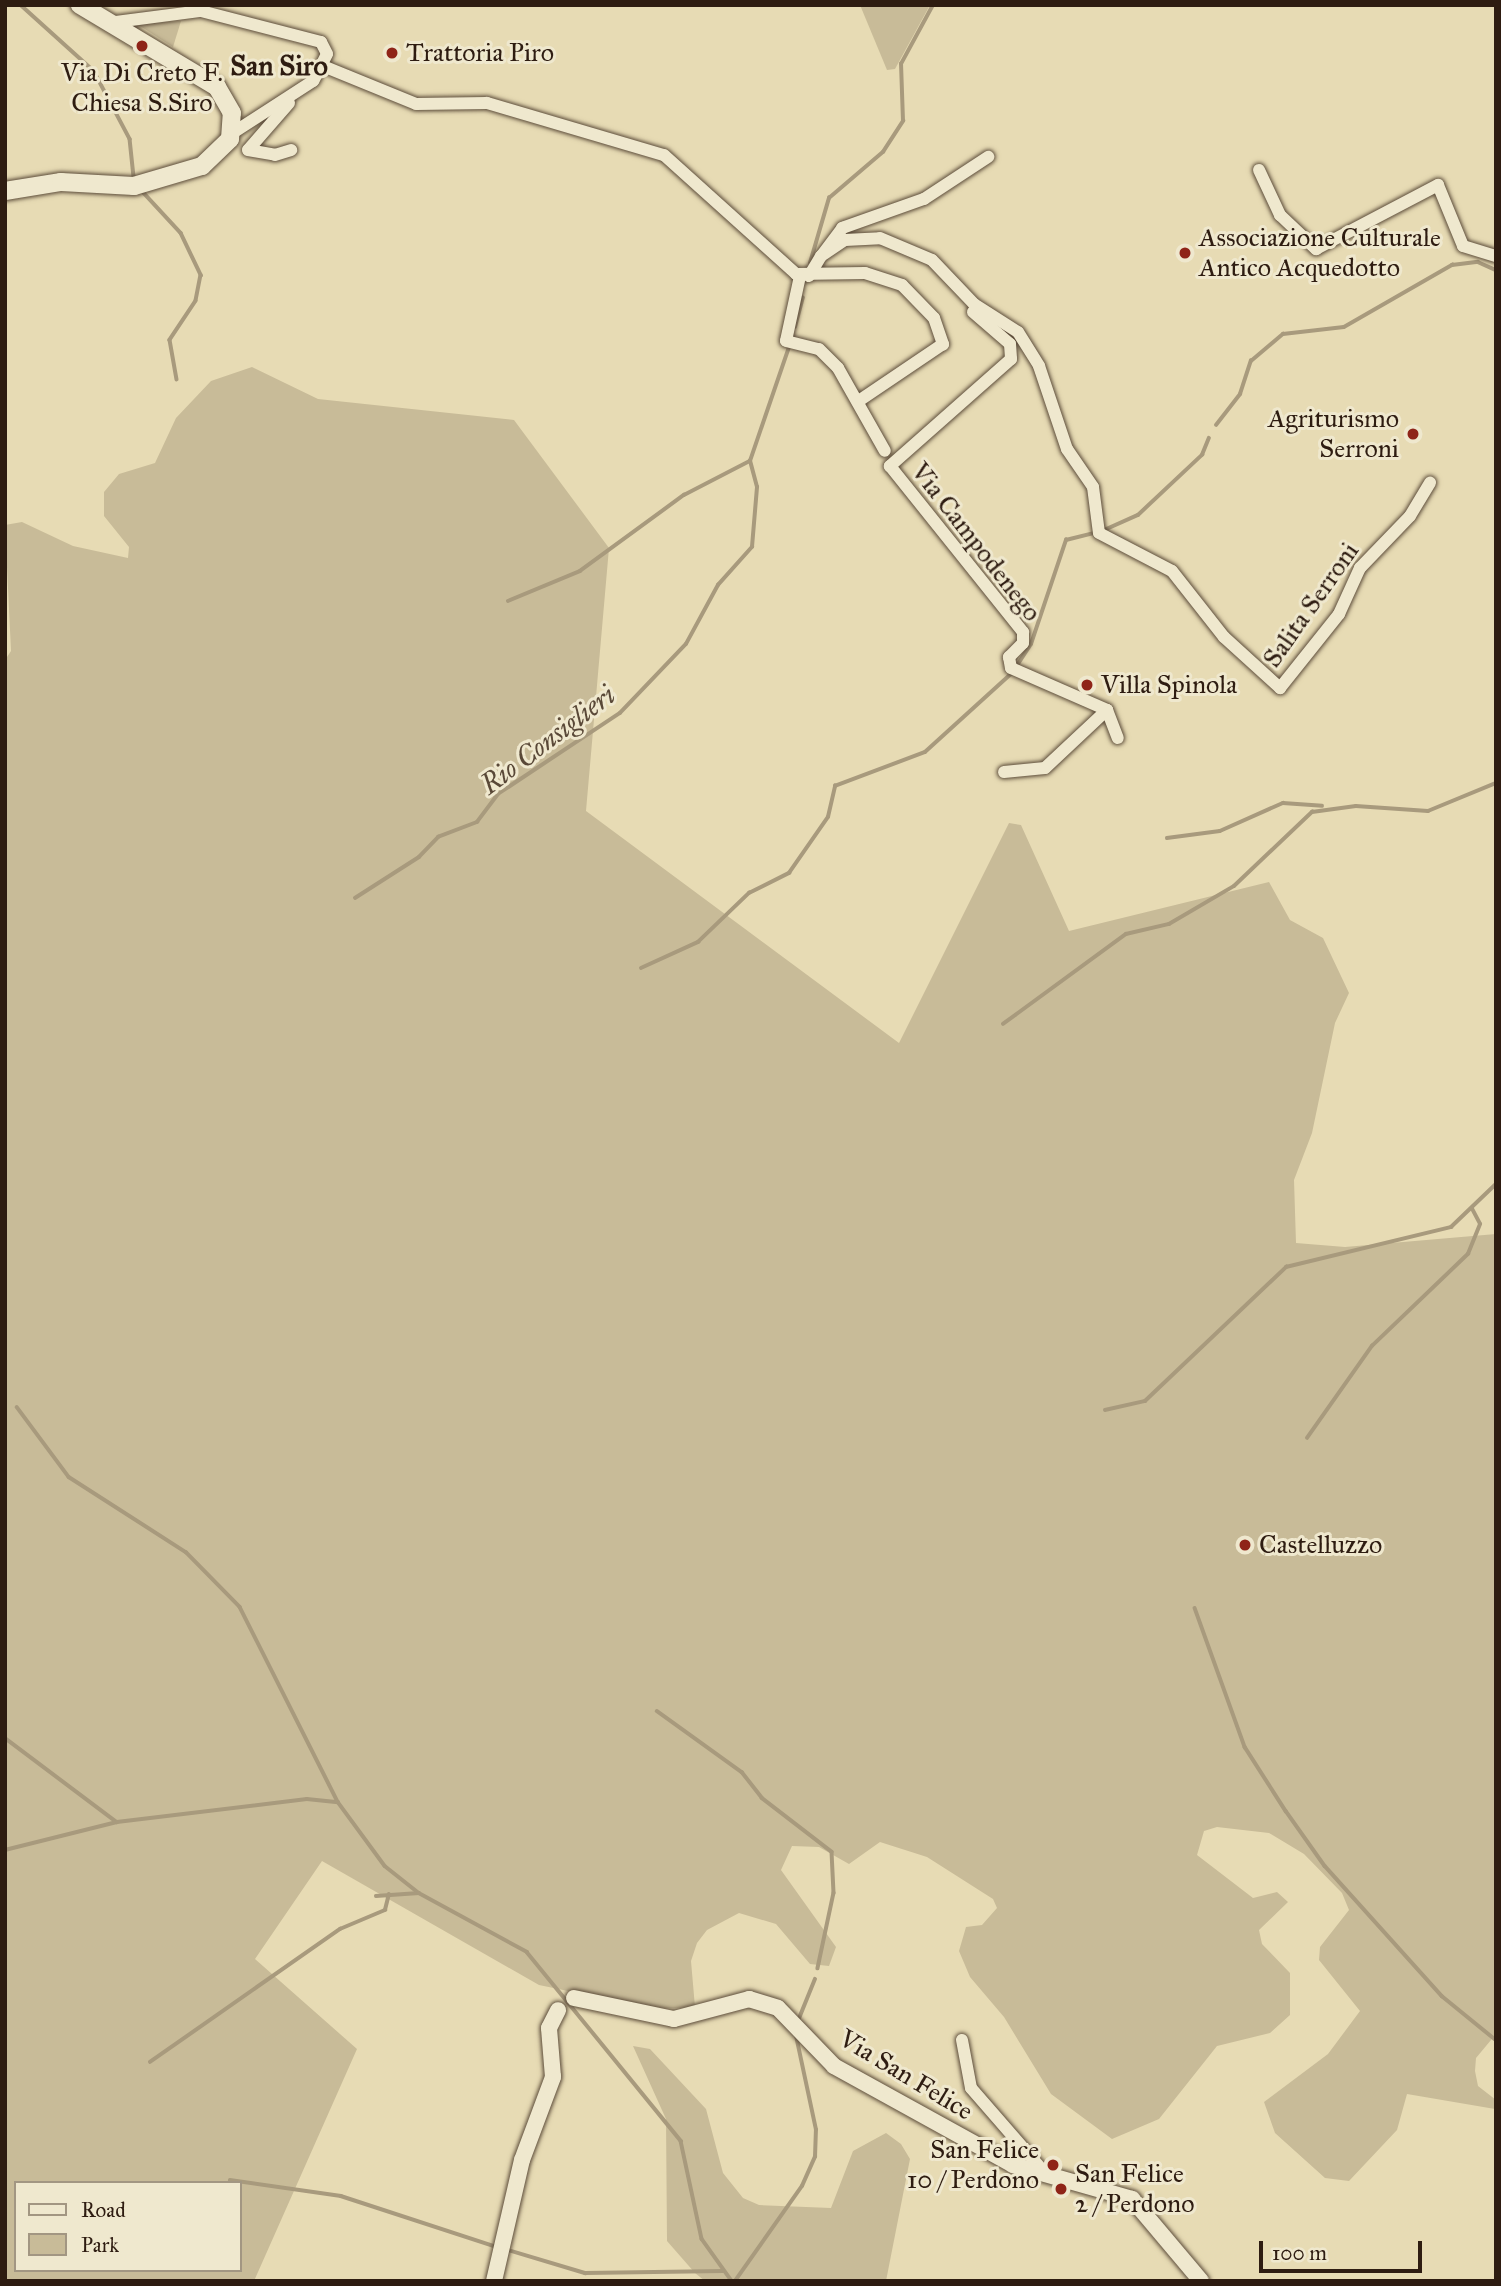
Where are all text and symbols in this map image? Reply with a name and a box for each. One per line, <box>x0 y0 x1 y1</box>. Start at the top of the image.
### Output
place label: Trattoria Piro <box>406 37 554 69</box>
marker: Via Di Creto F. Chiesa S.Siro <box>134 38 150 54</box>
marker: Trattoria Piro <box>384 45 400 61</box>
district label: San Siro <box>230 49 328 83</box>
place label: Via Di Creto F. Chiesa S.Siro <box>61 57 223 119</box>
place label: Associazione Culturale Antico Acquedotto <box>1199 222 1441 284</box>
marker: Associazione Culturale Antico Acquedotto <box>1177 245 1193 261</box>
place label: Agriturismo Serroni <box>1268 403 1399 464</box>
marker: Agriturismo Serroni <box>1405 426 1421 442</box>
street label: Via Campodenego <box>904 456 1048 628</box>
street label: Salita Serroni <box>1257 536 1365 674</box>
place label: Villa Spinola <box>1101 669 1237 701</box>
marker: Villa Spinola <box>1079 677 1095 693</box>
water label: Rio Consiglieri <box>474 678 622 802</box>
place label: Castelluzzo <box>1259 1529 1382 1561</box>
marker: Castelluzzo <box>1237 1537 1253 1553</box>
street label: Via San Felice <box>833 2023 979 2127</box>
place label: San Felice 10 / Perdono <box>907 2134 1039 2196</box>
marker: San Felice 10 / Perdono <box>1045 2157 1061 2173</box>
place label: San Felice 2 / Perdono <box>1075 2158 1194 2220</box>
legend <box>14 2181 242 2272</box>
marker: San Felice 2 / Perdono <box>1053 2181 1069 2197</box>
text: Road <box>81 2197 126 2223</box>
scale bar <box>1263 2226 1426 2270</box>
text: Park <box>81 2232 119 2258</box>
text: 100 m <box>1272 2240 1327 2266</box>

